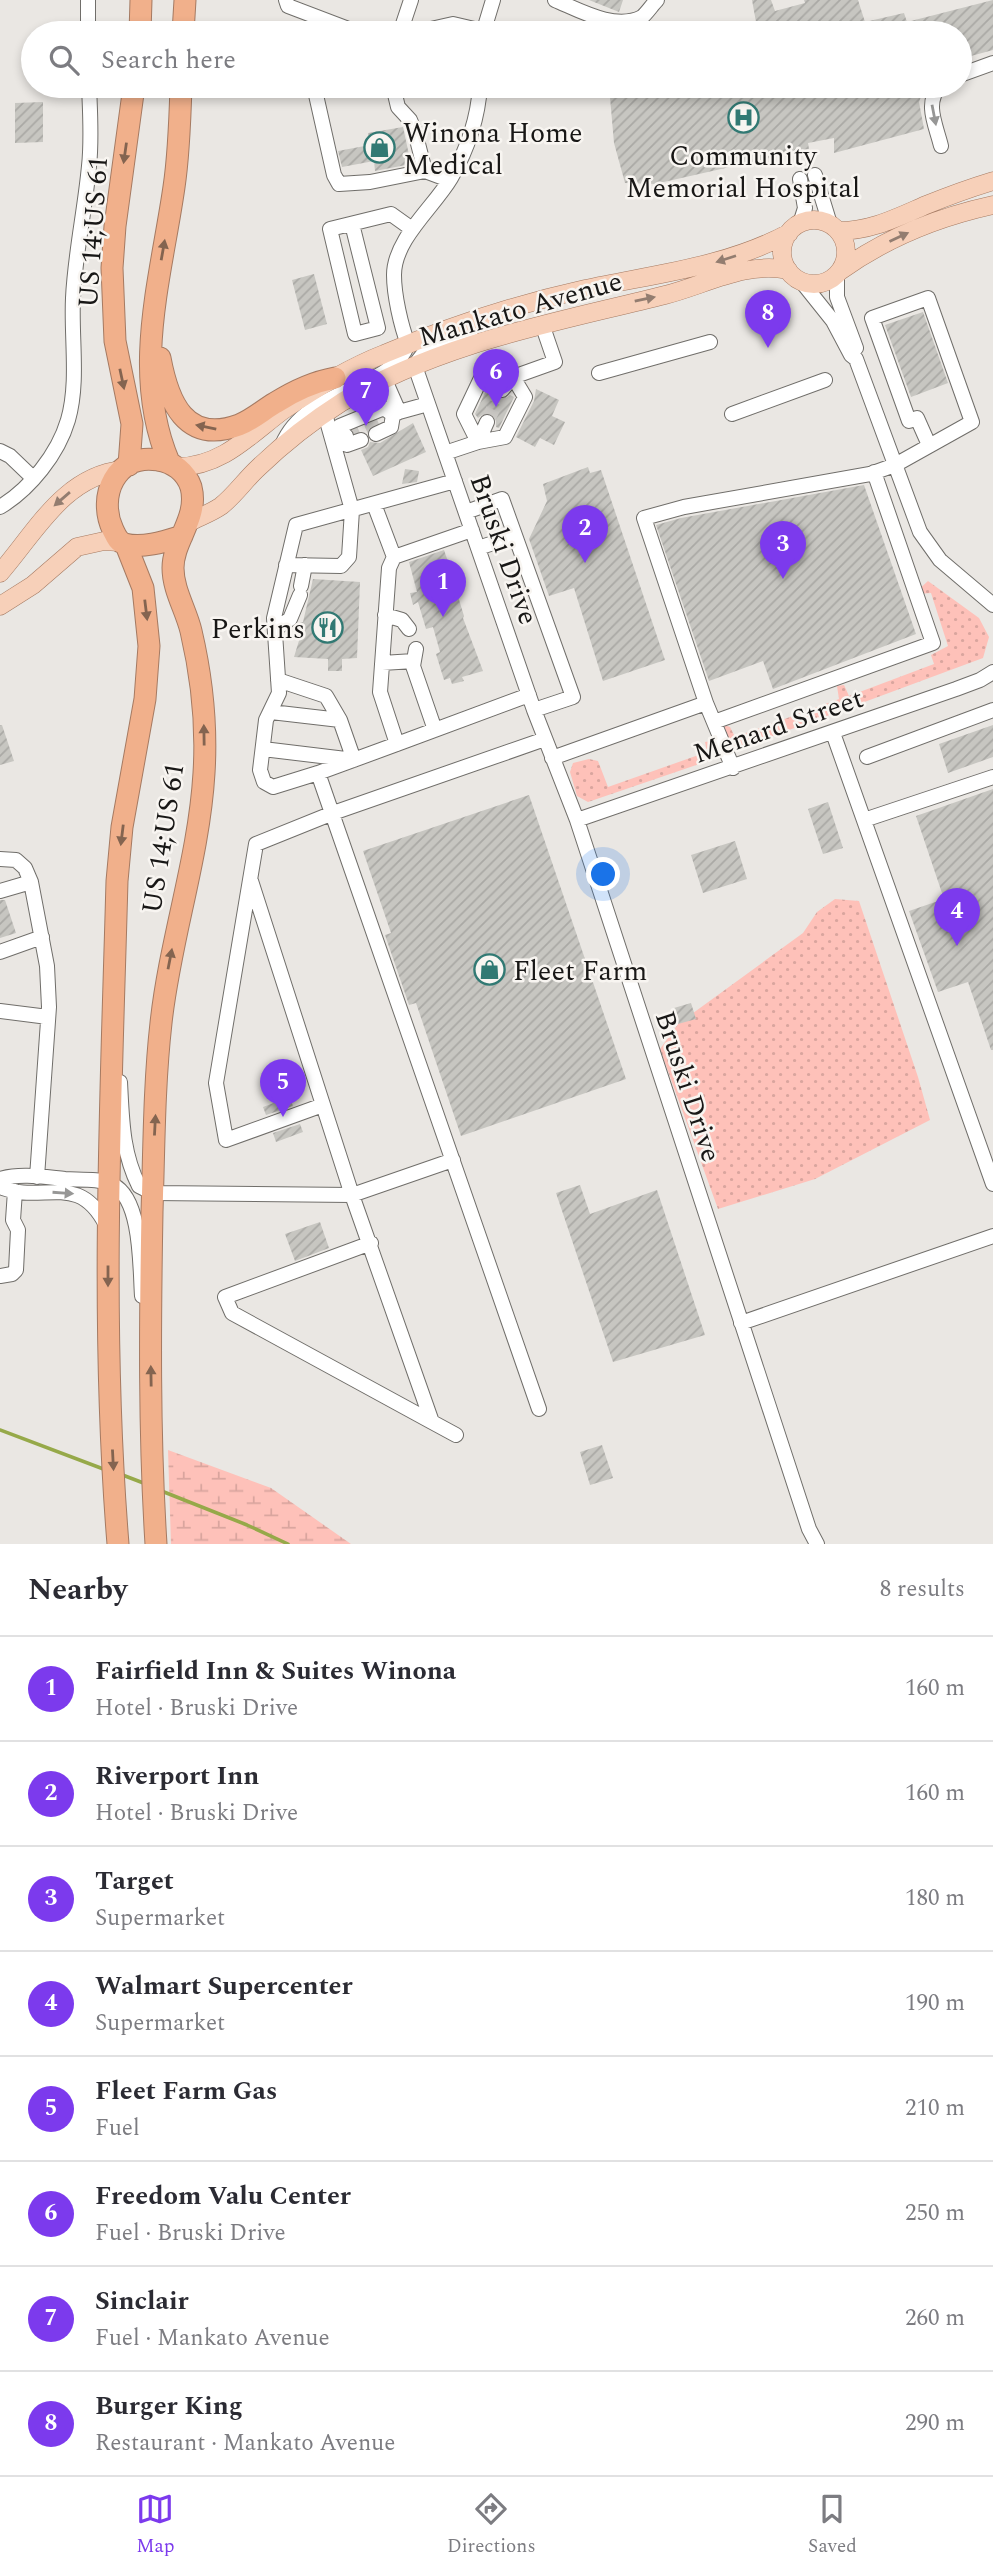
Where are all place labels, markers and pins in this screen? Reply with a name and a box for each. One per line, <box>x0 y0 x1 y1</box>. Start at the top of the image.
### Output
hospital icon: Community Memorial Hospital <box>726 101 760 135</box>
place label: Winona Home Medical <box>403 112 583 187</box>
shop icon: Winona Home Medical <box>363 131 397 165</box>
place label: Community Memorial Hospital <box>626 135 860 210</box>
pin: 8 <box>745 290 791 348</box>
pin: 6 <box>473 349 519 407</box>
pin: 7 <box>343 368 389 426</box>
pin: 2 <box>562 505 608 563</box>
pin: 3 <box>760 521 806 579</box>
pin: 1 <box>420 559 466 617</box>
place label: Perkins <box>211 608 305 651</box>
restaurant icon: Perkins <box>311 611 345 645</box>
pin: 4 <box>934 888 980 946</box>
place label: Fleet Farm <box>513 950 647 993</box>
shop icon: Fleet Farm <box>473 953 507 987</box>
pin: 5 <box>260 1059 306 1117</box>

